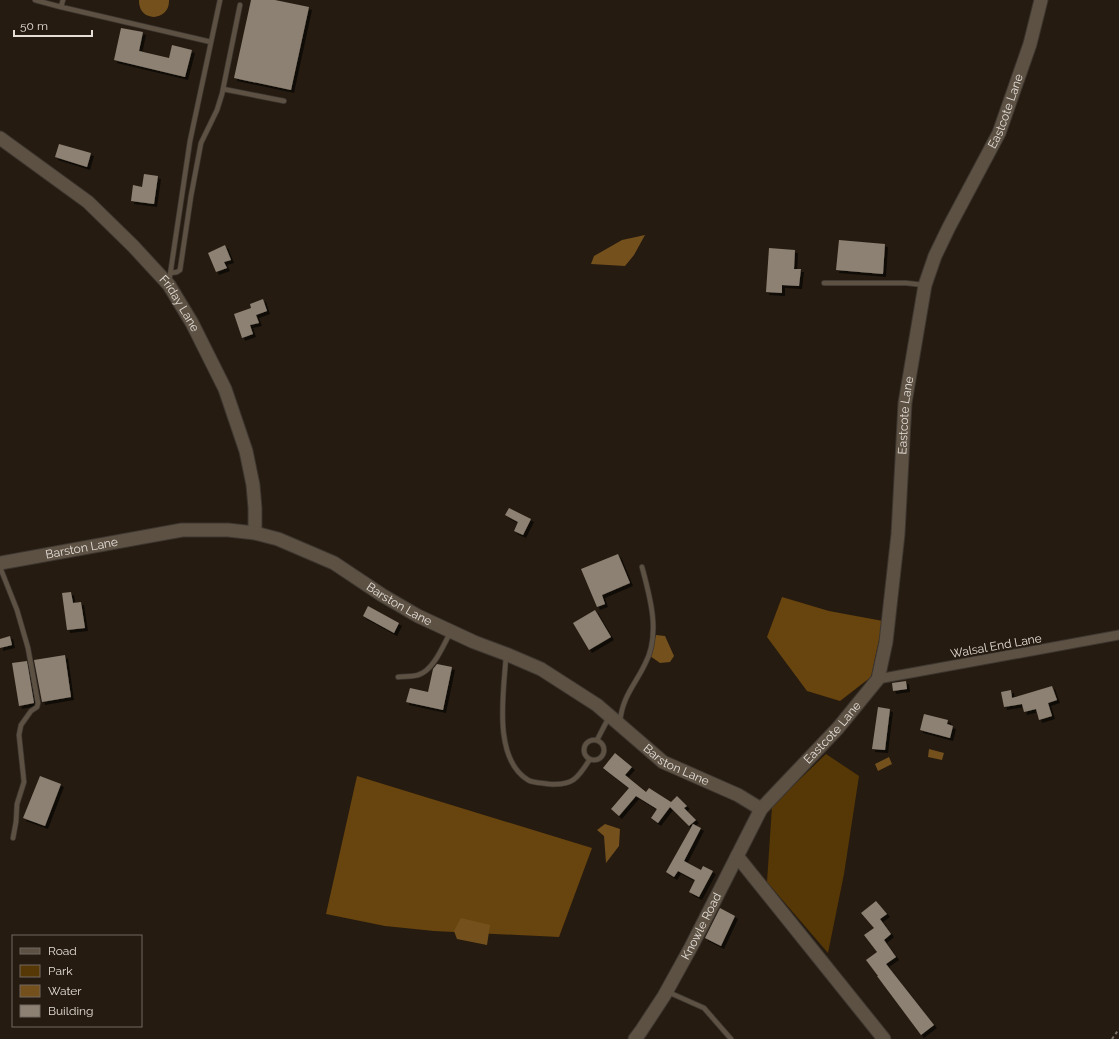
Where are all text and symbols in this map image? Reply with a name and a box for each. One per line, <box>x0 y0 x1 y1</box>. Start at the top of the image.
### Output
scale bar <box>14 12 92 38</box>
text: 50 m <box>20 19 48 33</box>
street label: Eastcote Lane <box>985 72 1026 151</box>
street label: Friday Lane <box>156 272 202 334</box>
street label: Eastcote Lane <box>895 375 916 455</box>
street label: Barston Lane <box>44 535 119 562</box>
street label: Barston Lane <box>364 580 434 628</box>
street label: Walsal End Lane <box>949 631 1043 661</box>
street label: Eastcote Lane <box>801 699 864 767</box>
street label: Barston Lane <box>641 741 711 788</box>
street label: Knowle Road <box>678 890 724 962</box>
legend <box>12 935 142 1027</box>
text: Road <box>48 944 77 958</box>
text: Park <box>48 964 73 978</box>
text: Water <box>48 984 82 998</box>
text: Building <box>48 1004 94 1018</box>

